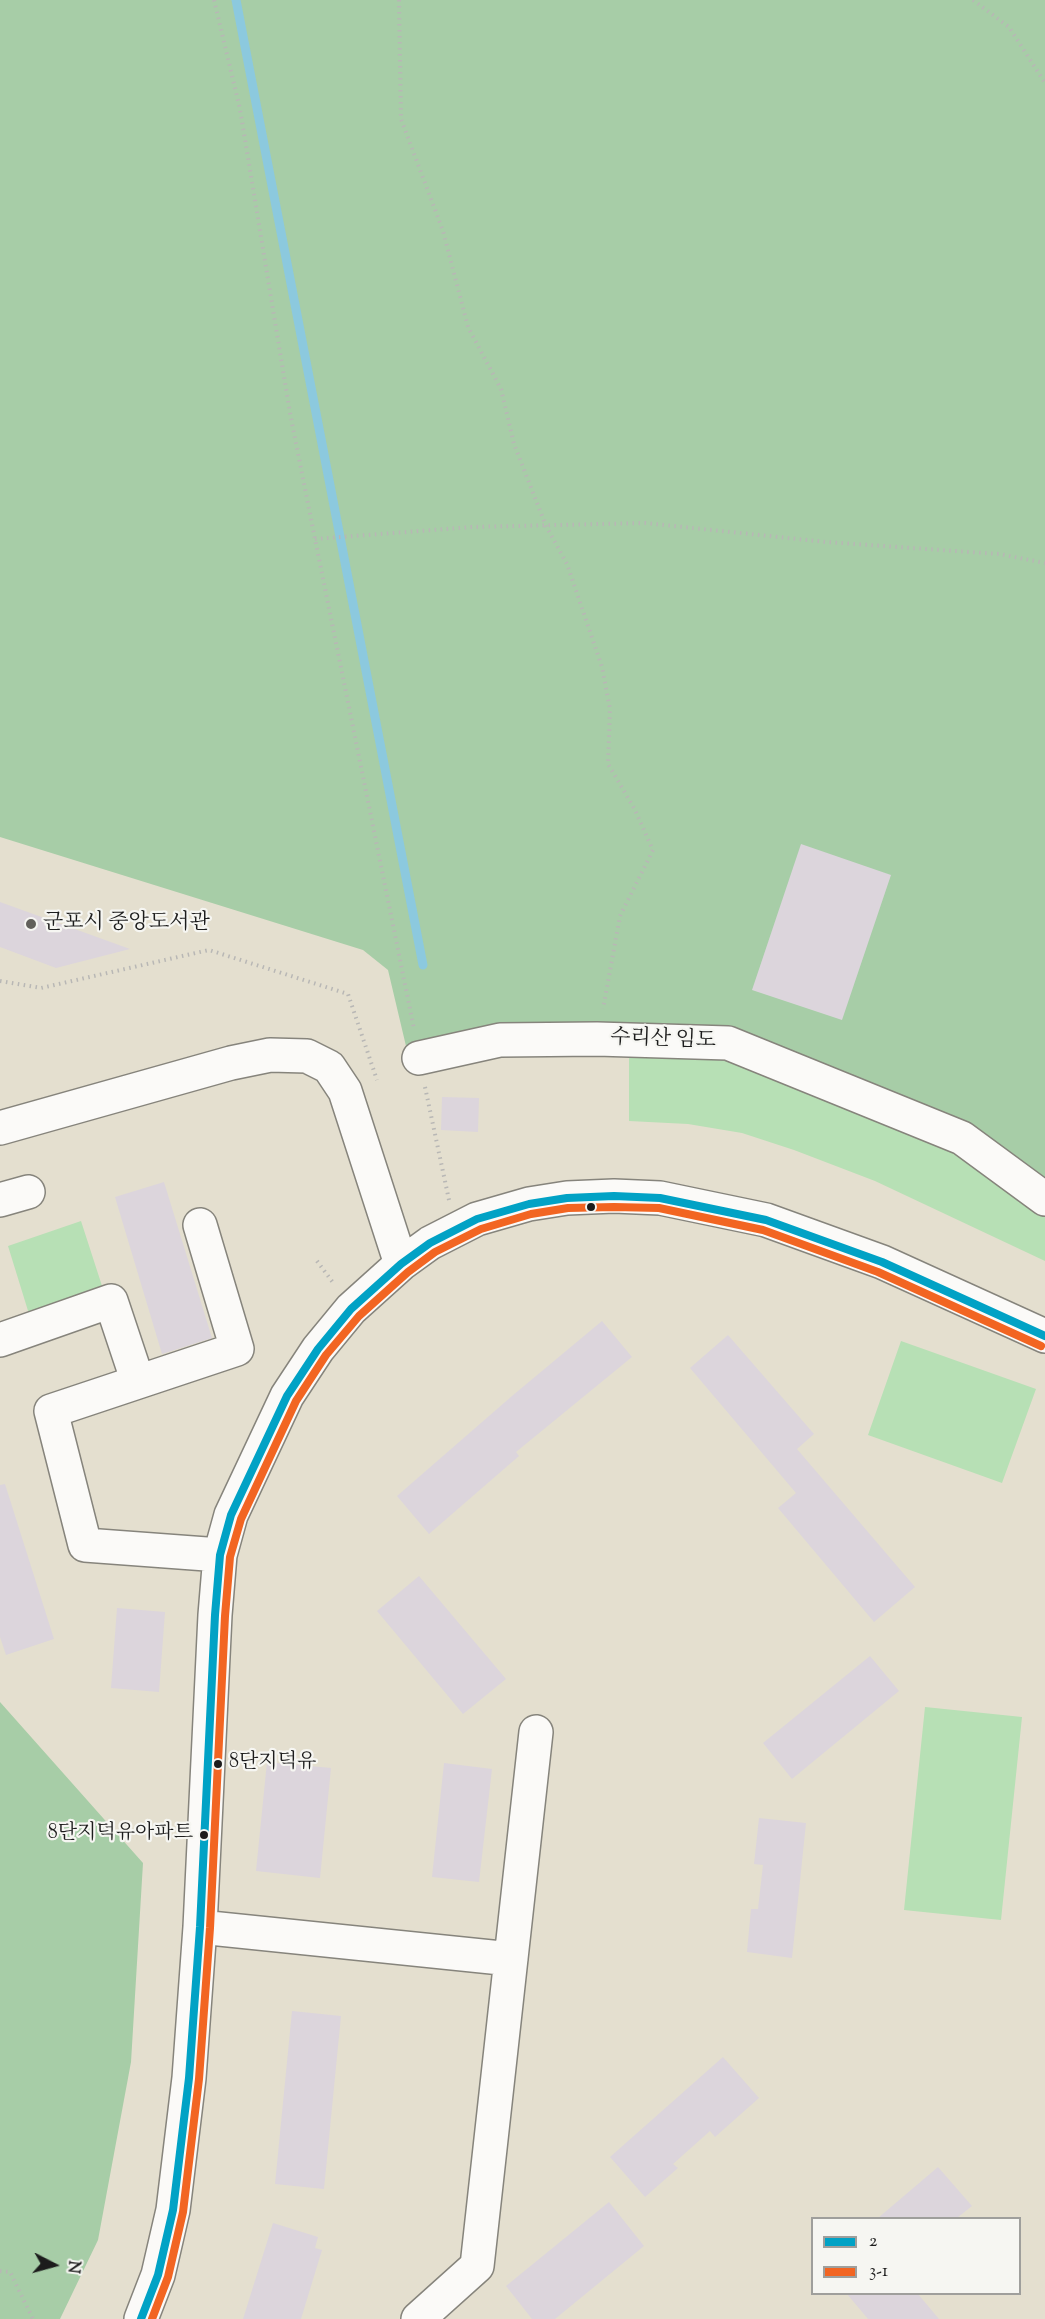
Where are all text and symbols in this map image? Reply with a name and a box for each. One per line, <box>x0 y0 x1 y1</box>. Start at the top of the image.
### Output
place label: 군포시 중앙도서관 <box>43 911 210 937</box>
marker: 군포시 중앙도서관 <box>24 917 38 931</box>
street label: 수리산 임도 <box>610 1027 716 1055</box>
unlabelled marker <box>585 1201 597 1213</box>
place label: 8단지덕유 <box>229 1752 316 1776</box>
marker: 8단지덕유 <box>212 1758 224 1770</box>
place label: 8단지덕유아파트 <box>48 1823 193 1847</box>
marker: 8단지덕유아파트 <box>198 1829 210 1841</box>
legend <box>811 2217 1021 2295</box>
text: 2 <box>869 2229 877 2255</box>
north arrow <box>24 2235 84 2295</box>
text: N <box>60 2259 85 2274</box>
text: 3-1 <box>869 2259 888 2285</box>

